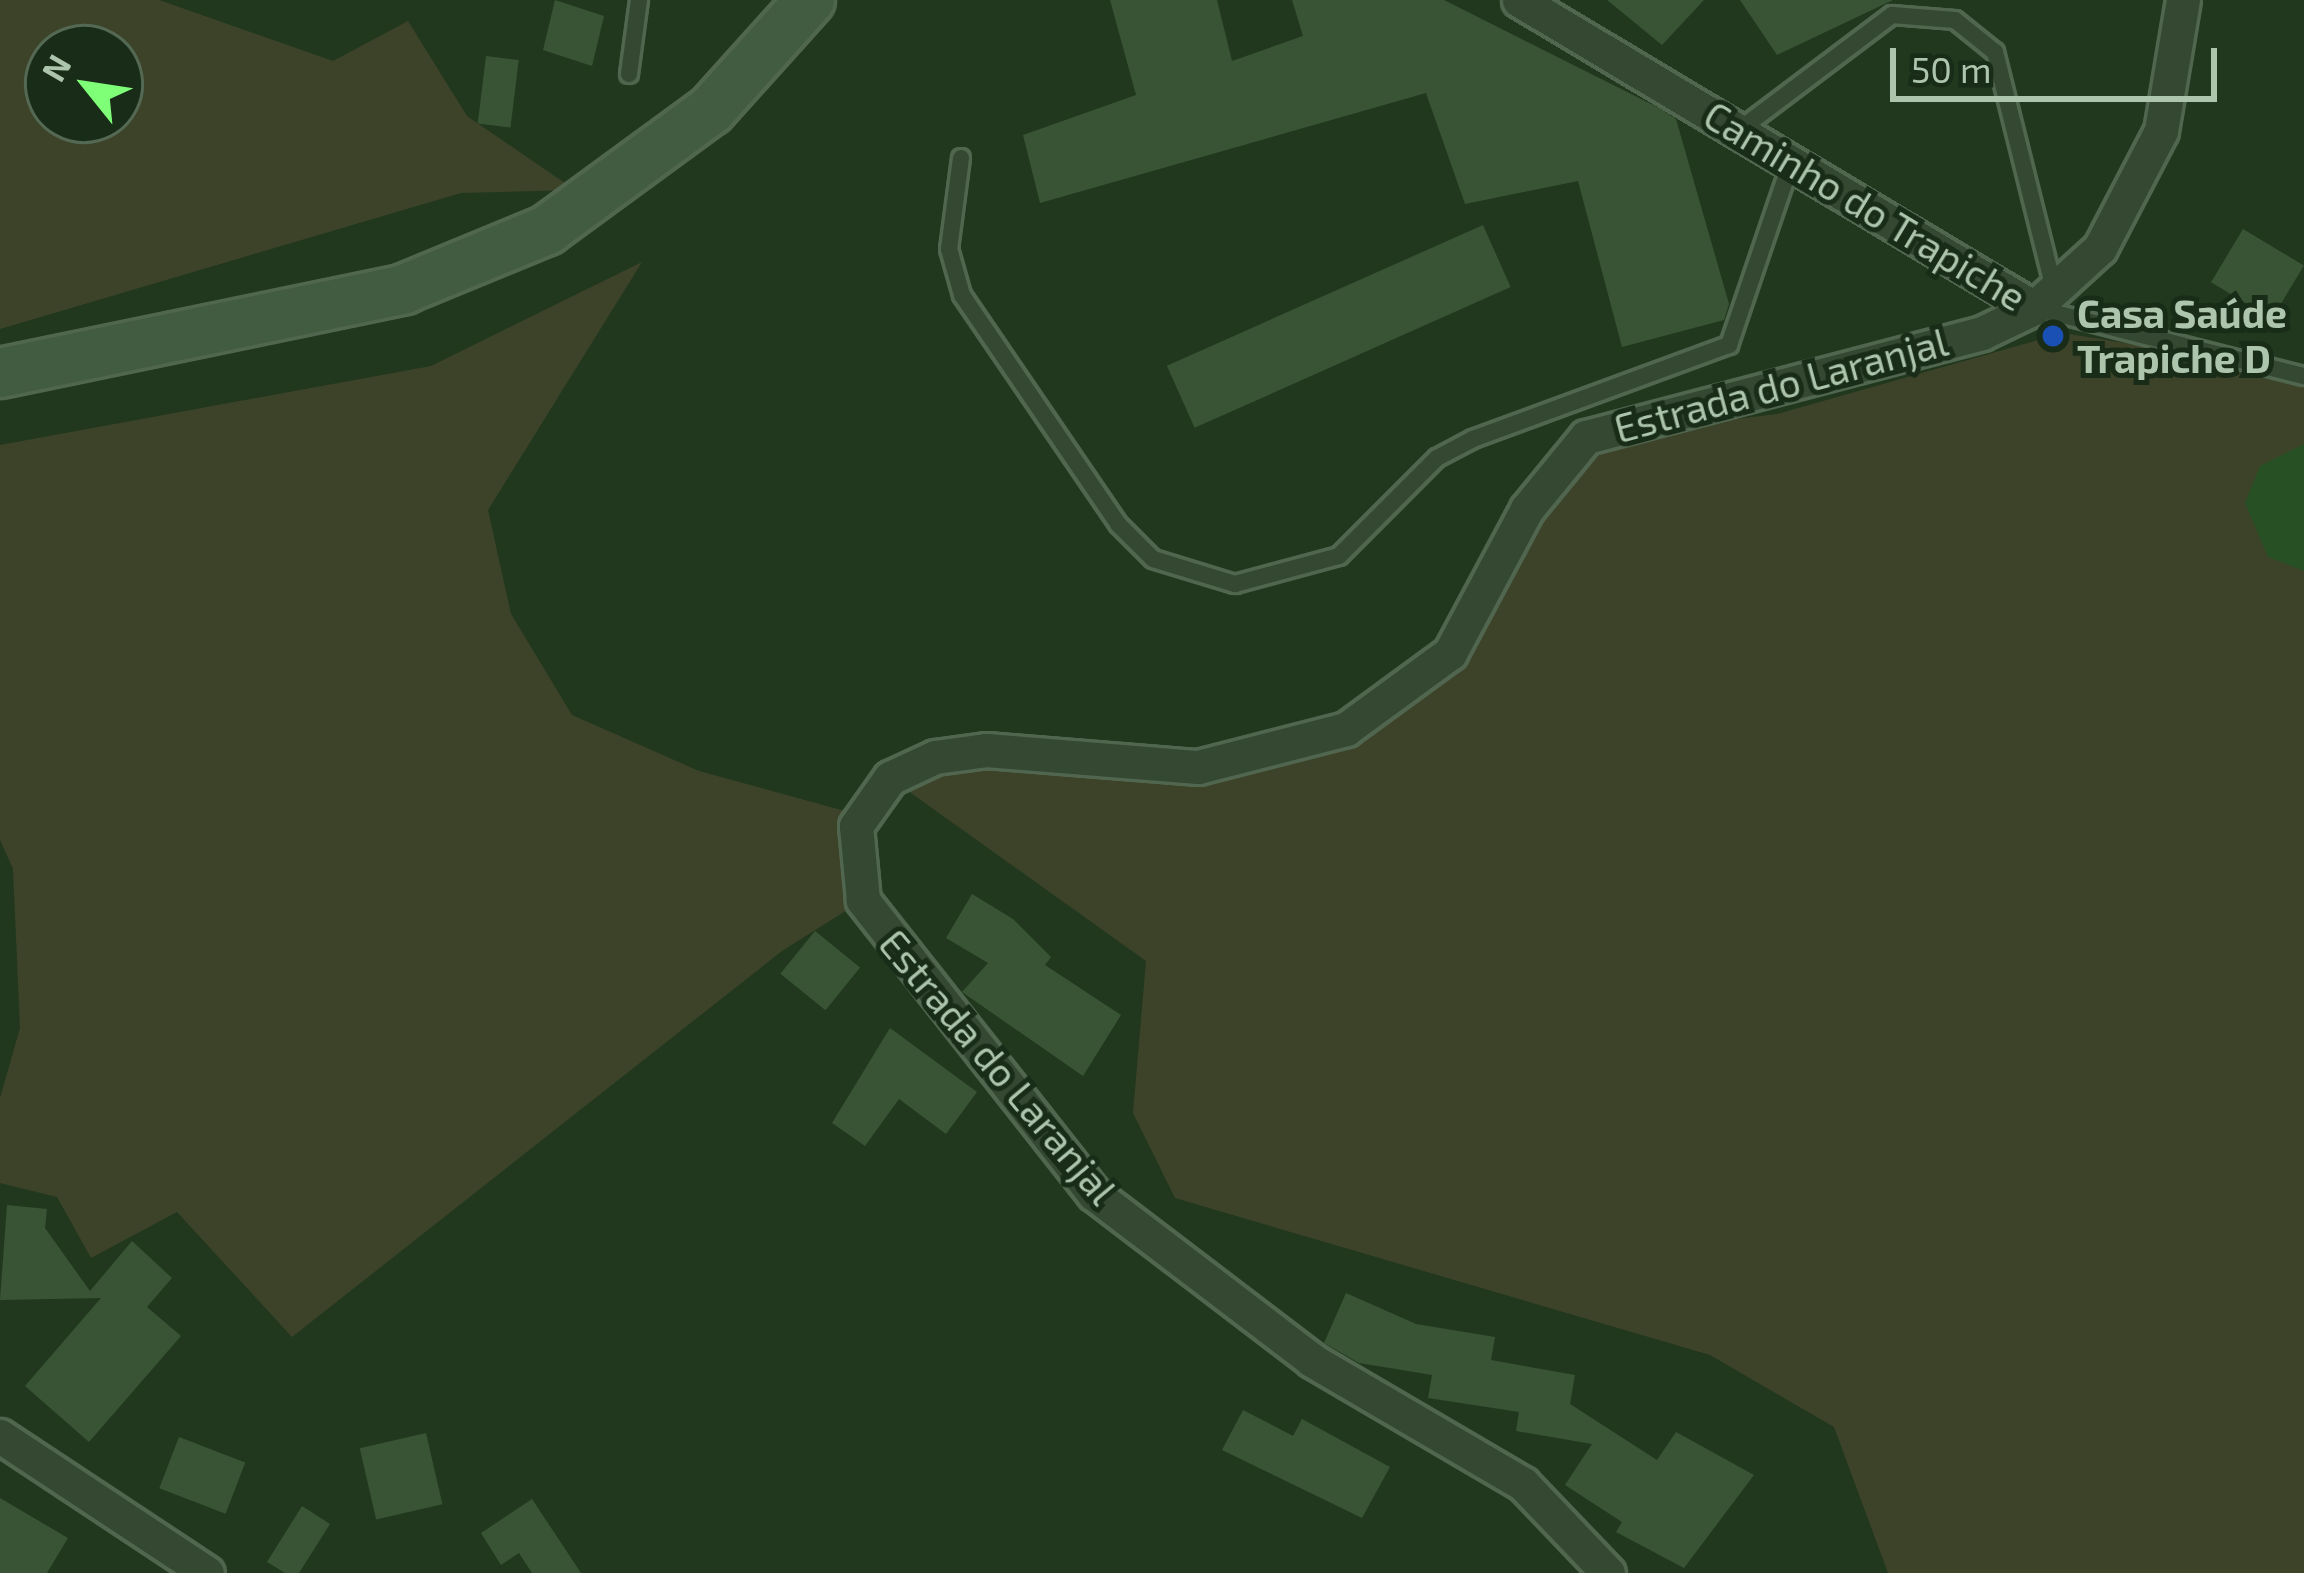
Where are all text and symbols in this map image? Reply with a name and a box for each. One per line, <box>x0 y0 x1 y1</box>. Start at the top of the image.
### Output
north arrow <box>24 24 144 144</box>
scale bar <box>1896 24 2223 98</box>
text: N <box>32 47 79 88</box>
text: 50 m <box>1911 47 1992 90</box>
street label: Caminho do Trapiche <box>1695 91 2035 321</box>
place label: Casa Saúde Trapiche D <box>2077 291 2287 382</box>
street label: Estrada do Laranjal <box>1609 318 1953 452</box>
marker: Casa Saúde Trapiche D <box>2040 323 2066 349</box>
street label: Estrada do Laranjal <box>870 921 1126 1213</box>

